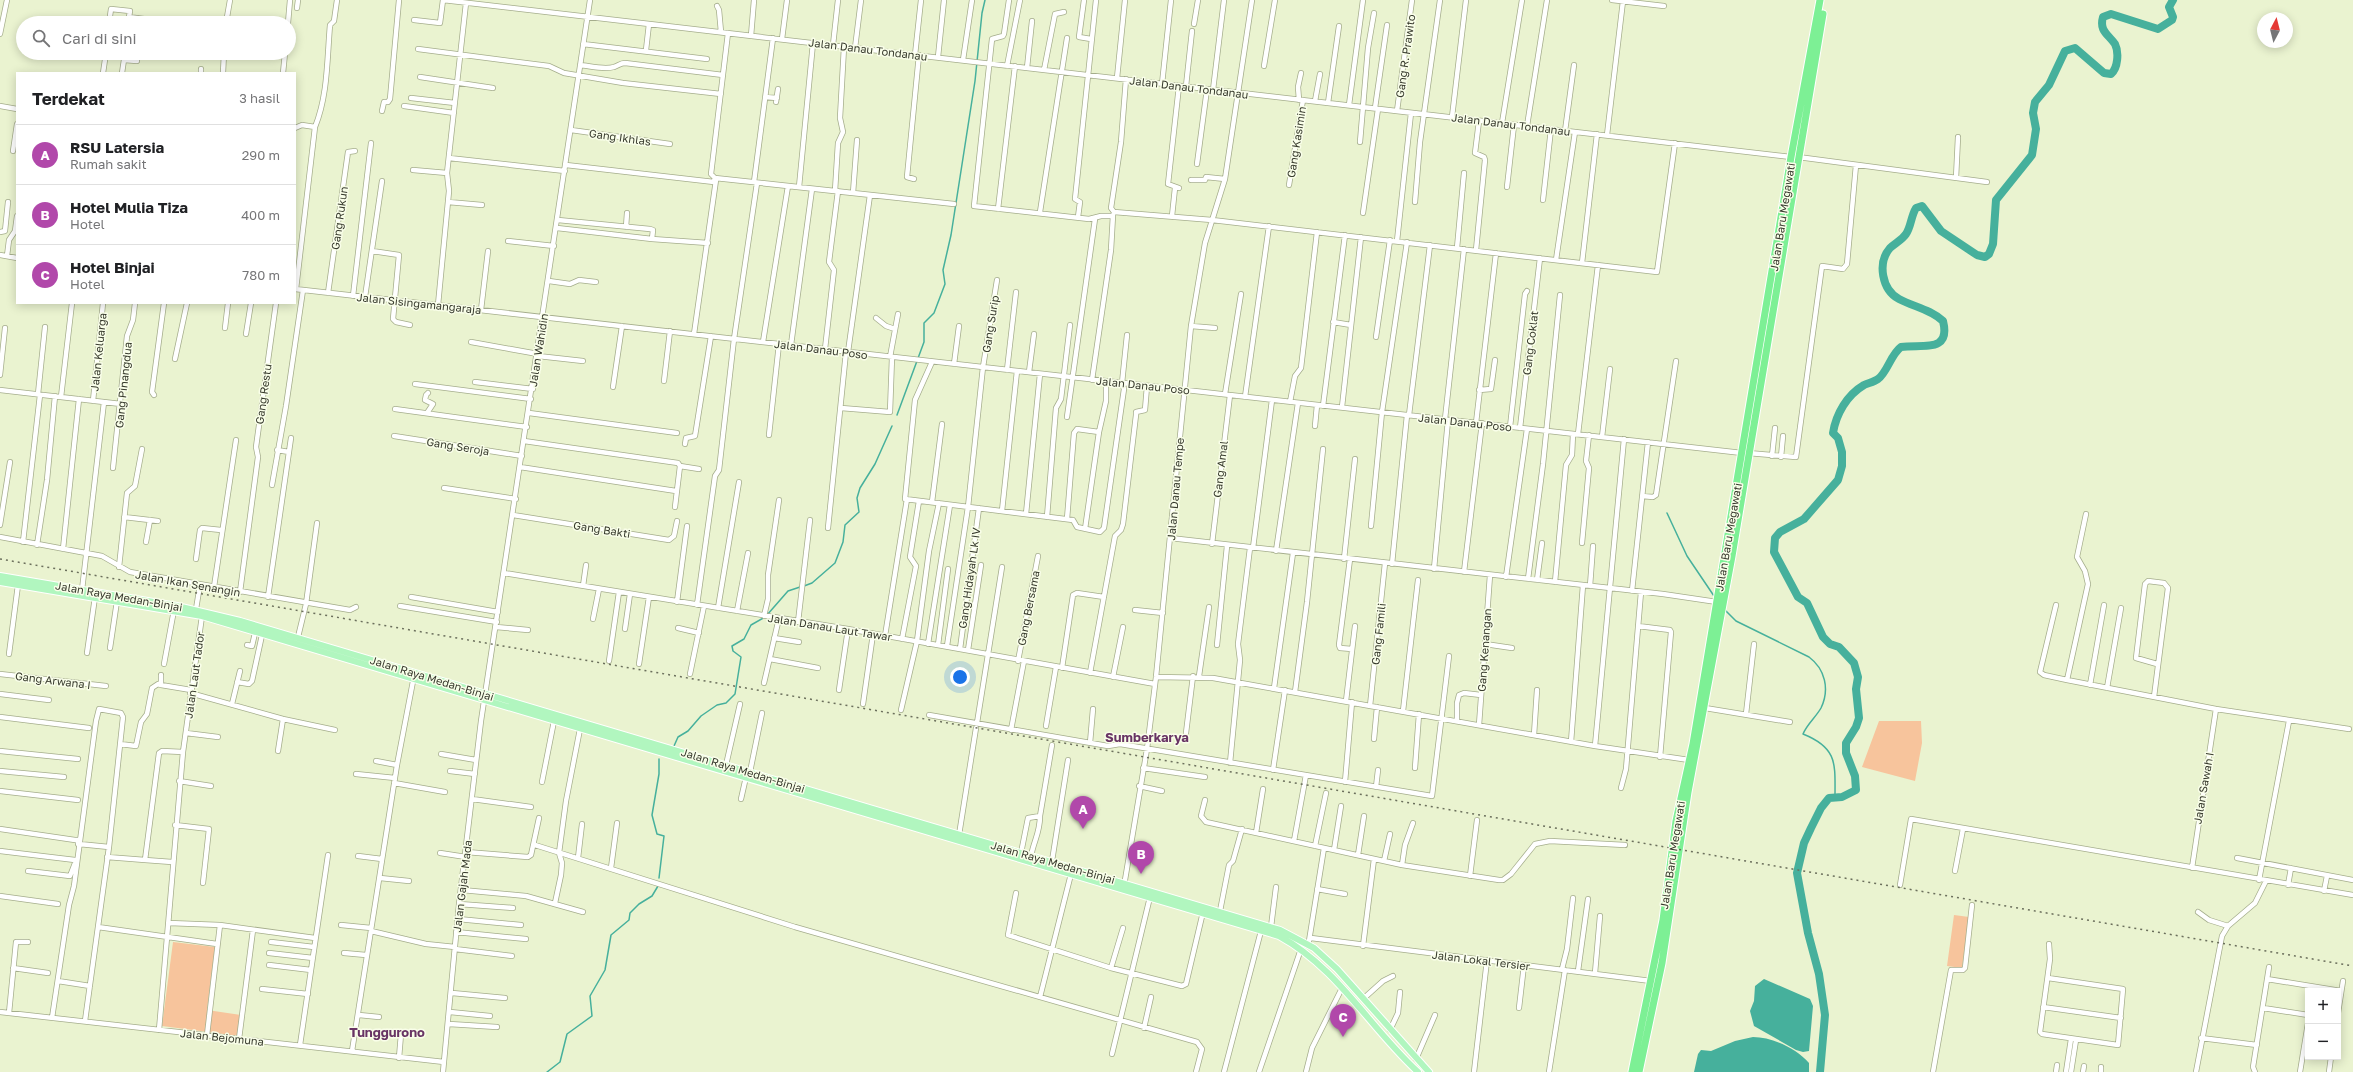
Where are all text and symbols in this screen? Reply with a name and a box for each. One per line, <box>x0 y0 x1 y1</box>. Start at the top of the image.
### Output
north arrow <box>2257 12 2293 48</box>
street label: Gang R. Prawito <box>1393 13 1417 99</box>
search box <box>16 16 296 60</box>
icon: search <box>30 27 52 49</box>
text: Cari di sini <box>62 29 137 47</box>
street label: Jalan Danau Tondanau <box>808 35 928 63</box>
street label: Jalan Danau Tondanau <box>1129 73 1249 101</box>
text: Terdekat <box>32 88 105 109</box>
text: 3 hasil <box>239 90 280 106</box>
street label: Gang Kasimin <box>1284 105 1308 179</box>
street label: Jalan Danau Tondanau <box>1451 110 1571 138</box>
street label: Gang Ikhlas <box>588 126 652 148</box>
text: RSU Latersia <box>70 138 164 156</box>
text: A <box>40 147 50 163</box>
text: 290 m <box>242 147 280 163</box>
text: Rumah sakit <box>70 156 147 172</box>
street label: Jalan Baru Megawati <box>1767 162 1797 272</box>
street label: Gang Rukun <box>328 185 350 251</box>
text: Hotel Mulia Tiza <box>70 198 188 216</box>
text: B <box>40 207 50 223</box>
text: 400 m <box>241 207 280 223</box>
text: Hotel <box>70 216 105 232</box>
text: Hotel Binjai <box>70 258 155 276</box>
text: C <box>40 267 50 283</box>
text: 780 m <box>242 267 280 283</box>
text: Hotel <box>70 276 105 292</box>
street label: Jalan Sisingamangaraja <box>356 290 482 316</box>
street label: Gang Surip <box>979 294 1001 354</box>
street label: Gang Coklat <box>1520 310 1540 376</box>
street label: Jalan Keluarga <box>87 312 109 392</box>
street label: Jalan Wahidin <box>526 312 550 388</box>
street label: Jalan Danau Poso <box>774 337 869 361</box>
street label: Gang Pinangdua <box>112 341 134 429</box>
street label: Gang Restu <box>252 363 274 425</box>
street label: Jalan Danau Poso <box>1096 374 1191 396</box>
street label: Jalan Danau Poso <box>1418 411 1513 433</box>
street label: Gang Seroja <box>426 435 490 457</box>
street label: Jalan Danau Tempe <box>1164 437 1186 541</box>
street label: Gang Amal <box>1210 439 1230 498</box>
street label: Jalan Baru Megawati <box>1712 482 1744 592</box>
street label: Gang Bakti <box>573 518 632 540</box>
street label: Gang Hidayah Lk IV <box>955 526 983 629</box>
street label: Jalan Ikan Senangin <box>134 567 242 599</box>
street label: Gang Bersama <box>1014 569 1042 647</box>
street label: Jalan Raya Medan-Binjai <box>54 578 184 614</box>
street label: Gang Famili <box>1368 602 1388 665</box>
street label: Gang Kenangan <box>1475 608 1493 692</box>
street label: Jalan Danau Laut Tawar <box>767 611 894 643</box>
street label: Jalan Laut Tador <box>181 630 207 719</box>
street label: Jalan Raya Medan-Binjai <box>369 653 495 703</box>
your location <box>950 667 970 687</box>
street label: Gang Arwana I <box>14 669 92 691</box>
district label: Sumberkarya <box>1105 729 1189 745</box>
street label: Jalan Raya Medan-Binjai <box>680 745 806 795</box>
street label: Jalan Sawah I <box>2190 751 2216 825</box>
pin: A <box>1070 796 1096 829</box>
street label: Jalan Baru Megawati <box>1657 800 1687 910</box>
street label: Jalan Raya Medan-Binjai <box>989 838 1117 886</box>
street label: Jalan Gajah Mada <box>450 839 474 933</box>
pin: B <box>1128 841 1154 874</box>
street label: Jalan Lokal Tersier <box>1431 948 1532 973</box>
map controls <box>2305 988 2341 1060</box>
button: + <box>2305 988 2341 1024</box>
pin: C <box>1330 1004 1356 1037</box>
district label: Tunggurono <box>349 1024 425 1040</box>
button: − <box>2305 1024 2341 1060</box>
street label: Jalan Bejomuna <box>179 1026 265 1048</box>

